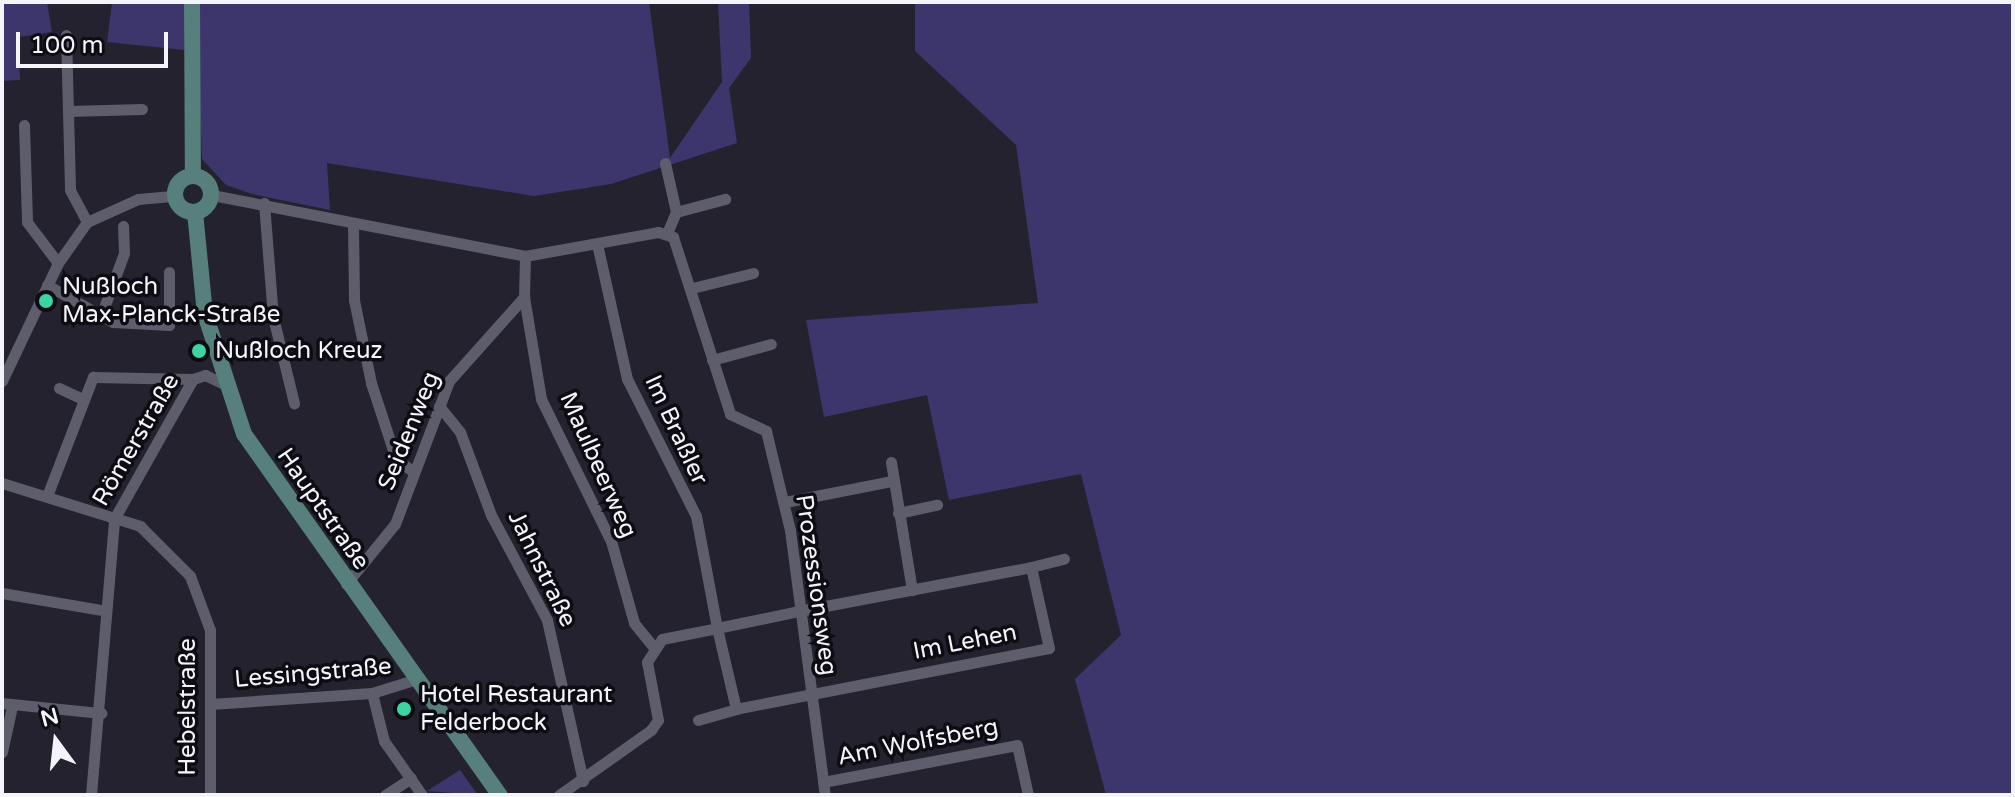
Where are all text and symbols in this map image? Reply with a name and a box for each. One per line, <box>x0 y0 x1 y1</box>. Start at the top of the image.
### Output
scale bar <box>20 16 172 66</box>
text: 100 m <box>30 31 104 60</box>
place label: Nußloch Max-Planck-Straße <box>62 273 280 329</box>
marker: Nußloch Max-Planck-Straße <box>37 292 55 310</box>
place label: Nußloch Kreuz <box>215 337 382 365</box>
marker: Nußloch Kreuz <box>190 342 208 360</box>
street label: Seidenweg <box>372 368 446 494</box>
street label: Römerstraße <box>87 369 185 511</box>
street label: Im Braßler <box>638 371 714 489</box>
street label: Maulbeerweg <box>553 388 643 542</box>
street label: Hauptstraße <box>271 443 375 575</box>
street label: Prozessionsweg <box>789 493 843 677</box>
street label: Jahnstraße <box>502 506 582 632</box>
street label: Im Lehen <box>911 618 1019 666</box>
street label: Hebelstraße <box>174 638 202 776</box>
street label: Lessingstraße <box>233 652 393 694</box>
place label: Hotel Restaurant Felderbock <box>420 681 613 737</box>
marker: Hotel Restaurant Felderbock <box>395 700 413 718</box>
north arrow <box>16 701 96 781</box>
text: N <box>38 703 62 733</box>
street label: Am Wolfsberg <box>835 712 1001 772</box>

